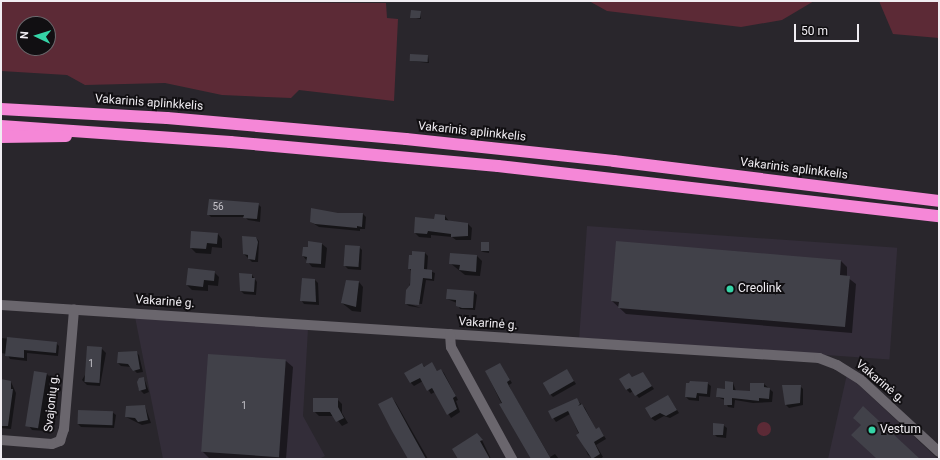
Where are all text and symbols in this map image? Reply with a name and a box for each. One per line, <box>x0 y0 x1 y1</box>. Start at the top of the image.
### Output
north arrow <box>16 16 56 56</box>
scale bar <box>796 16 861 42</box>
text: 50 m <box>801 24 828 38</box>
text: N <box>18 31 31 40</box>
street label: Vakarinis aplinkkelis <box>94 92 204 114</box>
street label: Vakarinis aplinkkelis <box>417 119 527 145</box>
street label: Vakarinis aplinkkelis <box>739 155 849 183</box>
house number: 56 <box>212 201 224 213</box>
place label: Creolink <box>738 282 782 296</box>
marker: Creolink <box>725 284 735 294</box>
street label: Vakarinė g. <box>135 293 195 311</box>
street label: Vakarinė g. <box>458 315 518 333</box>
street label: Vakarinė g. <box>853 357 907 407</box>
house number: 1 <box>88 358 94 370</box>
street label: Svajonių g. <box>42 373 62 433</box>
house number: 1 <box>241 400 247 412</box>
place label: Vestum <box>880 423 921 437</box>
marker: Vestum <box>867 425 877 435</box>

